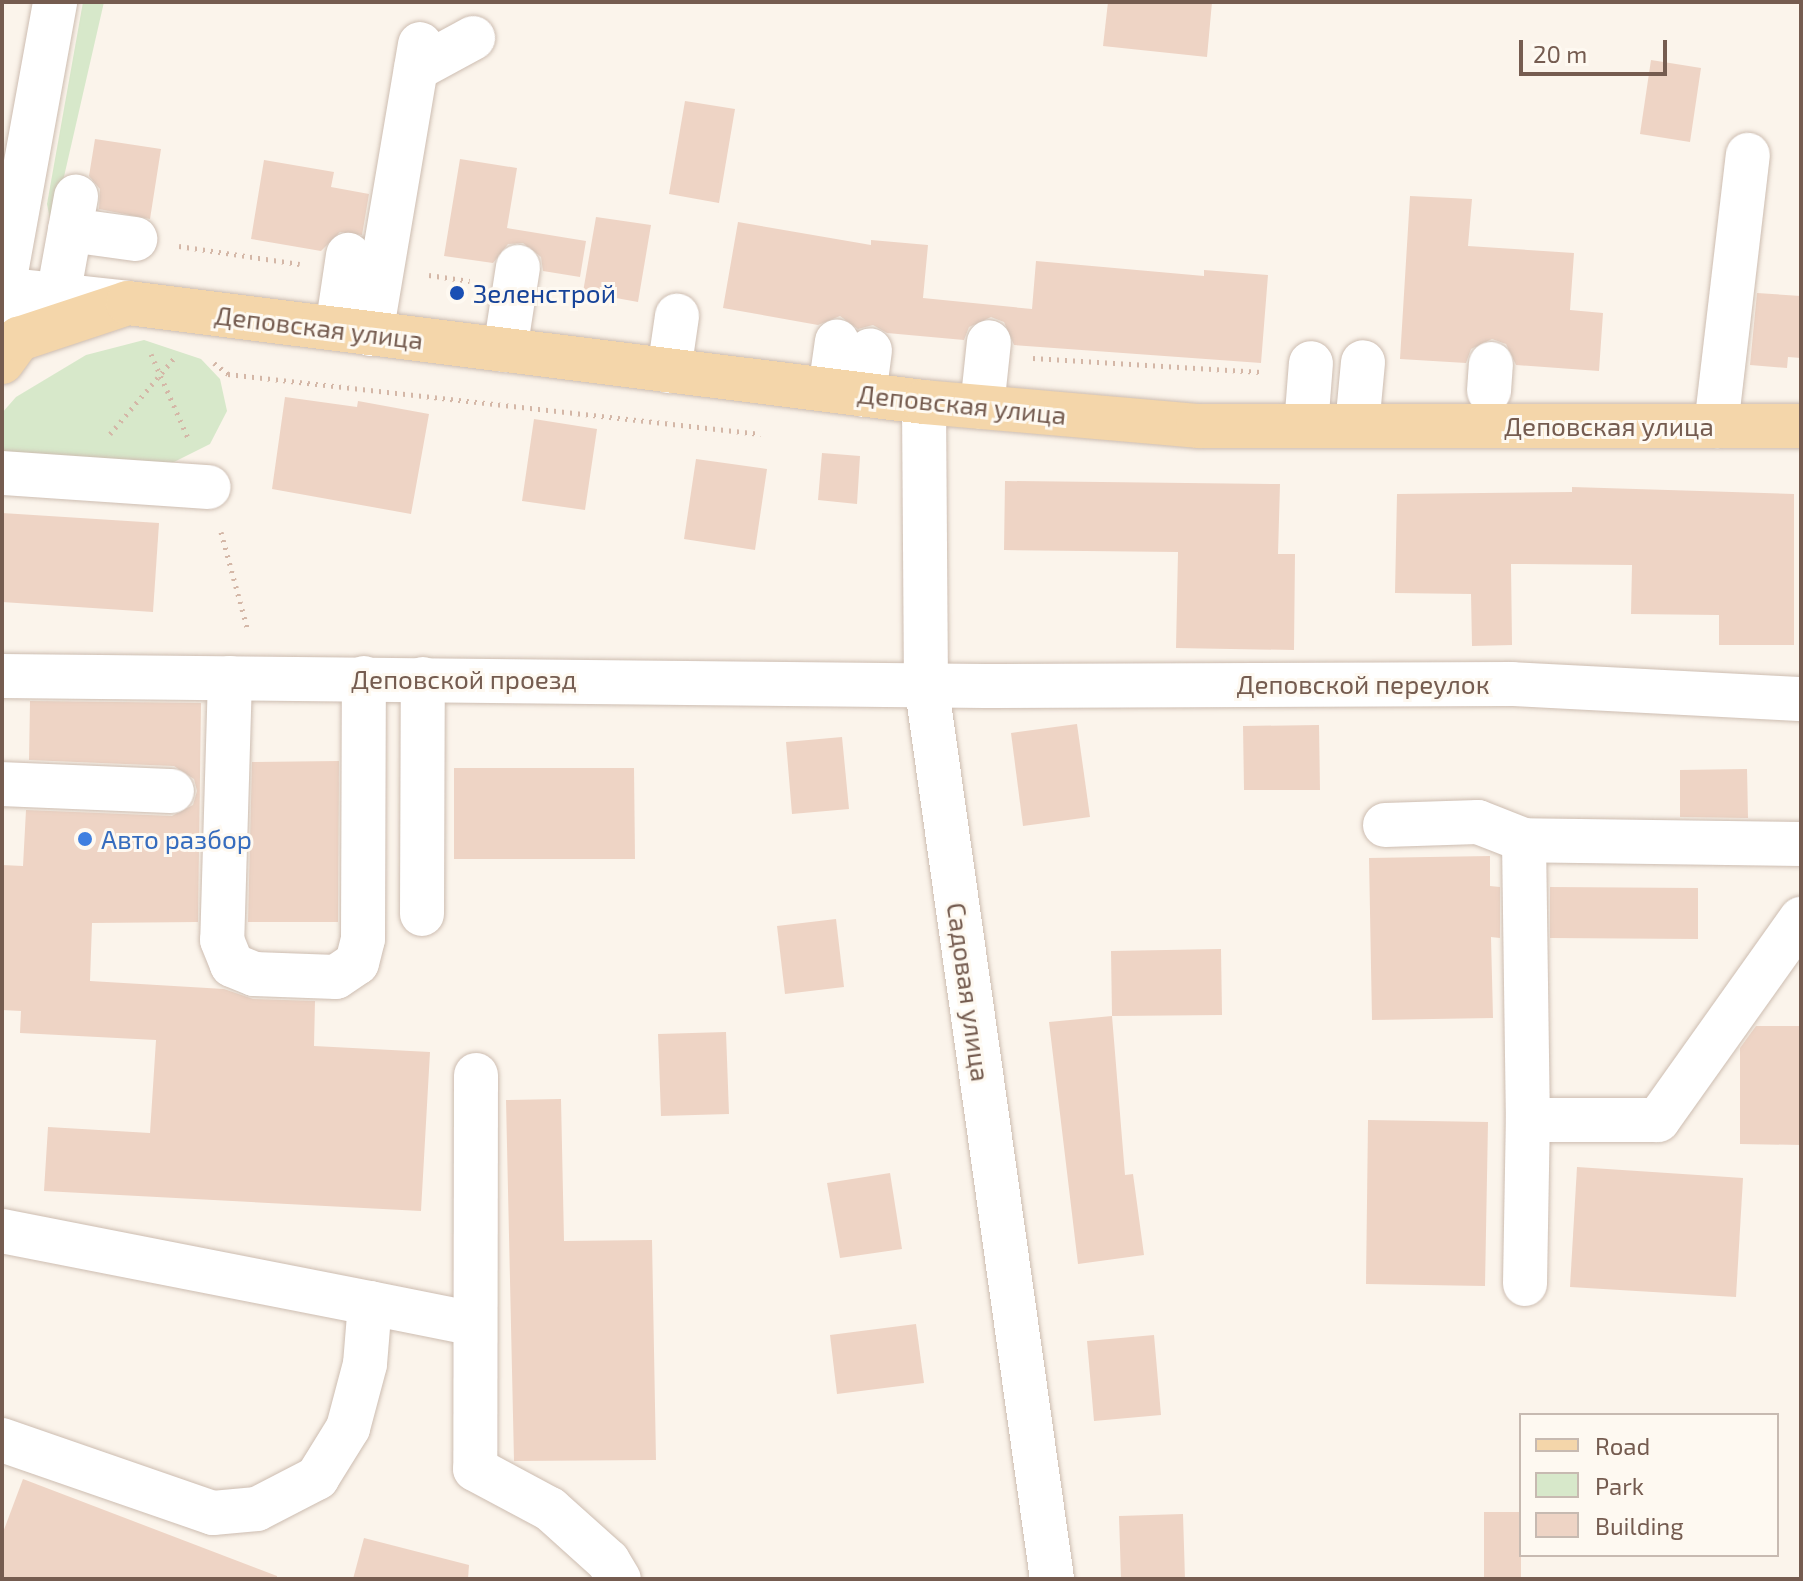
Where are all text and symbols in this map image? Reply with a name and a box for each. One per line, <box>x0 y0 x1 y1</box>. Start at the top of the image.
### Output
scale bar <box>1523 24 1671 74</box>
text: 20 m <box>1533 39 1587 68</box>
place label: Зеленстрой <box>473 277 616 309</box>
marker: Зеленстрой <box>448 284 466 302</box>
street label: Деповская улица <box>213 299 425 355</box>
street label: Деповская улица <box>856 378 1068 430</box>
street label: Деповская улица <box>1504 410 1714 442</box>
street label: Деповской проезд <box>351 663 577 695</box>
street label: Деповской переулок <box>1236 668 1490 700</box>
place label: Авто разбор <box>101 823 252 855</box>
marker: Авто разбор <box>76 830 94 848</box>
street label: Садовая улица <box>941 900 997 1084</box>
legend <box>1519 1413 1779 1557</box>
text: Road <box>1595 1431 1650 1460</box>
text: Park <box>1595 1471 1644 1500</box>
text: Building <box>1595 1511 1684 1540</box>

